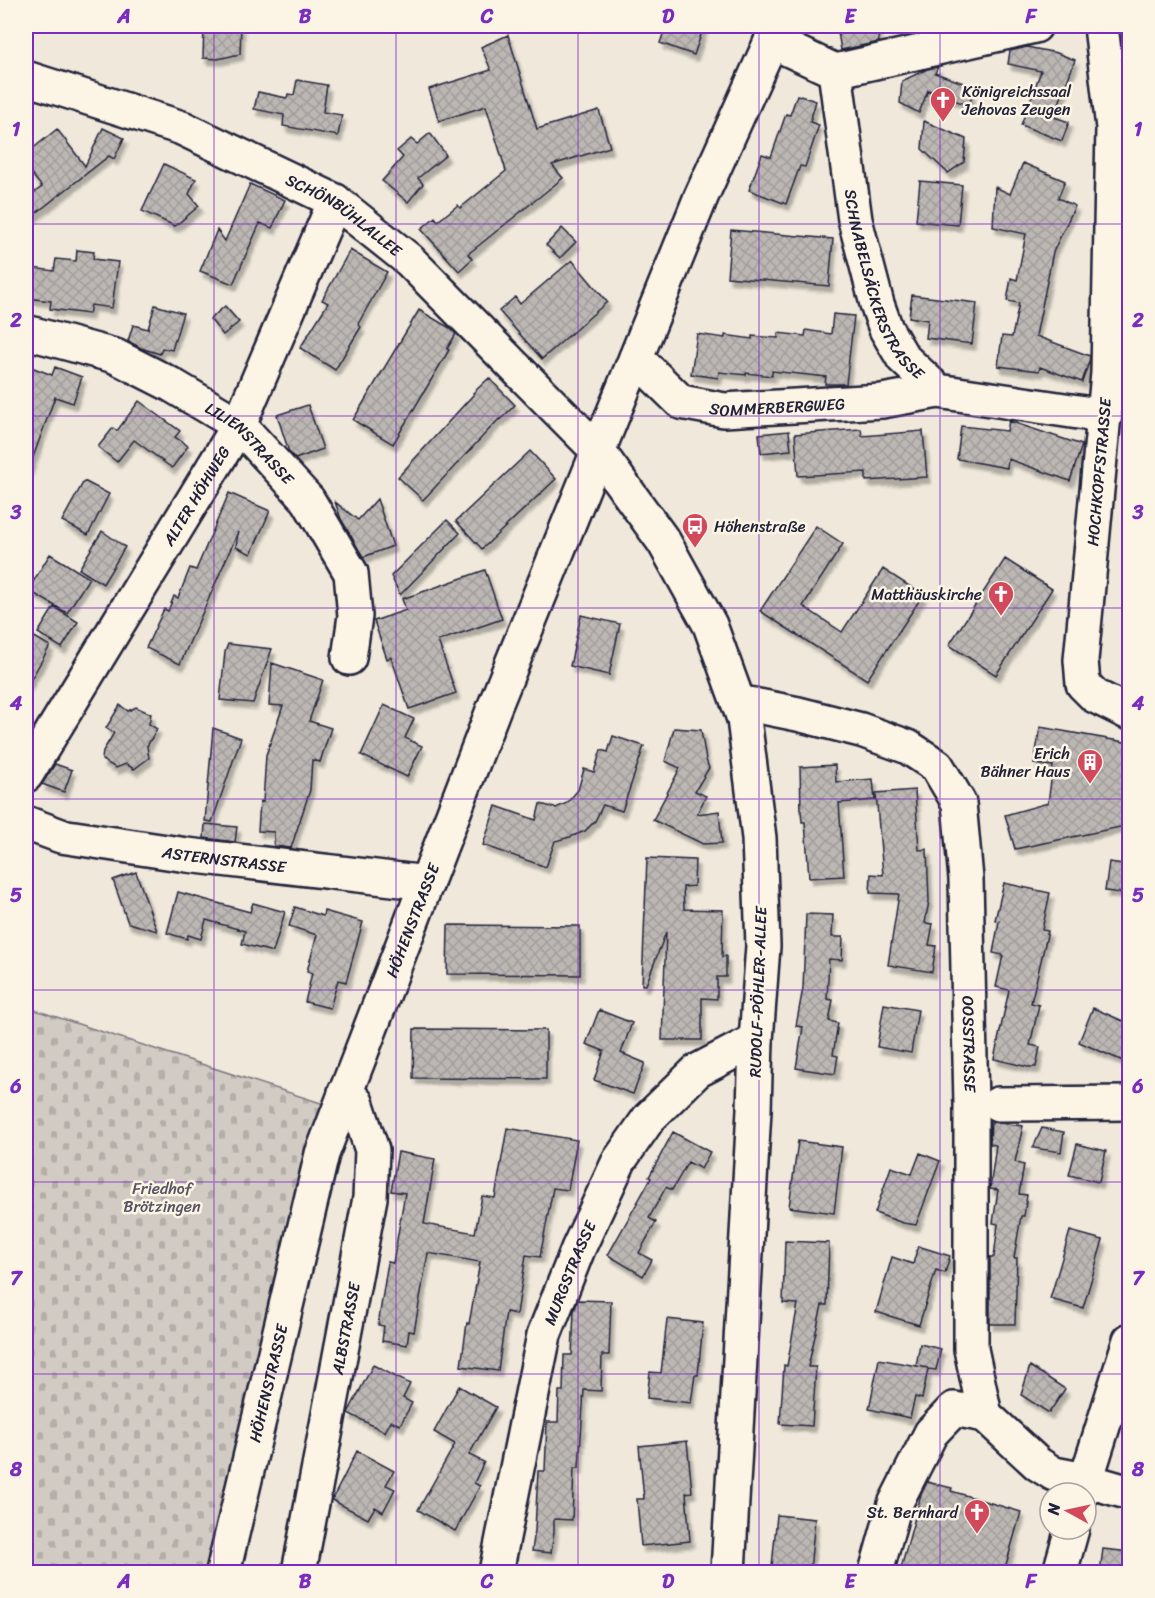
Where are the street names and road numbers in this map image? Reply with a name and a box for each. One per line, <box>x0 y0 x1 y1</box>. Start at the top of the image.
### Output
street label: SCHÖNBÜHLALLEE <box>281 165 409 264</box>
street label: SCHNABELSÄCKERSTRASSE <box>836 187 933 387</box>
street label: SOMMERBERGWEG <box>707 389 846 425</box>
street label: LILIENSTRASSE <box>200 394 302 492</box>
street label: HOCHKOPFSTRASSE <box>1078 396 1120 547</box>
street label: ALTER HÖHWEG <box>154 440 238 552</box>
street label: ASTERNSTRASSE <box>159 837 288 881</box>
street label: HÖHENSTRASSE <box>377 858 448 982</box>
street label: RUDOLF-PÖHLER-ALLEE <box>741 905 776 1078</box>
street label: OOSSTRASSE <box>954 995 985 1093</box>
street label: MURGSTRASSE <box>535 1215 604 1329</box>
street label: ALBSTRASSE <box>322 1279 368 1378</box>
street label: HÖHENSTRASSE <box>240 1320 296 1445</box>

